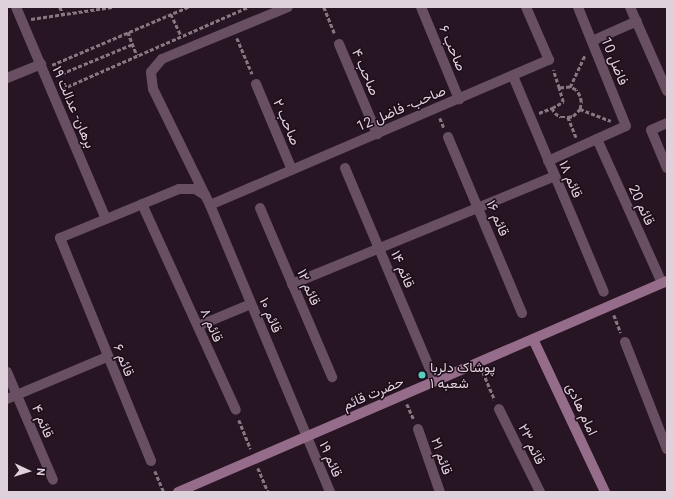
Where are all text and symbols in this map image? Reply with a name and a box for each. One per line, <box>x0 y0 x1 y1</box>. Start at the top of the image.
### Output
street label: صاحب ۶ <box>436 23 470 73</box>
street label: فاضل 10 <box>598 35 632 87</box>
street label: صاحب ۴ <box>349 46 383 98</box>
street label: برهان- عدالت ۱۹ <box>49 63 99 151</box>
street label: صاحب- فاضل 12 <box>354 82 448 134</box>
street label: صاحب ۲ <box>270 96 304 148</box>
street label: قائم ۱۸ <box>556 158 586 200</box>
street label: قائم 20 <box>625 182 659 228</box>
street label: قائم ۱۶ <box>483 197 513 239</box>
street label: قائم ۱۴ <box>388 248 418 290</box>
street label: قائم ۱۲ <box>294 266 324 308</box>
street label: قائم ۱۰ <box>256 295 286 335</box>
street label: قائم ۸ <box>197 306 227 344</box>
street label: قائم ۶ <box>110 341 138 379</box>
place label: پوشاک دلربا شعبه ۱ <box>430 359 495 392</box>
marker: پوشاک دلربا شعبه ۱ <box>417 370 427 380</box>
street label: حضرت قائم <box>340 373 406 413</box>
street label: امام هادی <box>563 380 601 438</box>
street label: قائم ۴ <box>28 402 58 440</box>
street label: قائم ۲۳ <box>515 421 549 467</box>
street label: قائم ۲۱ <box>428 435 456 477</box>
street label: قائم ۱۹ <box>316 438 346 480</box>
north arrow <box>8 451 48 491</box>
text: N <box>34 468 47 476</box>

